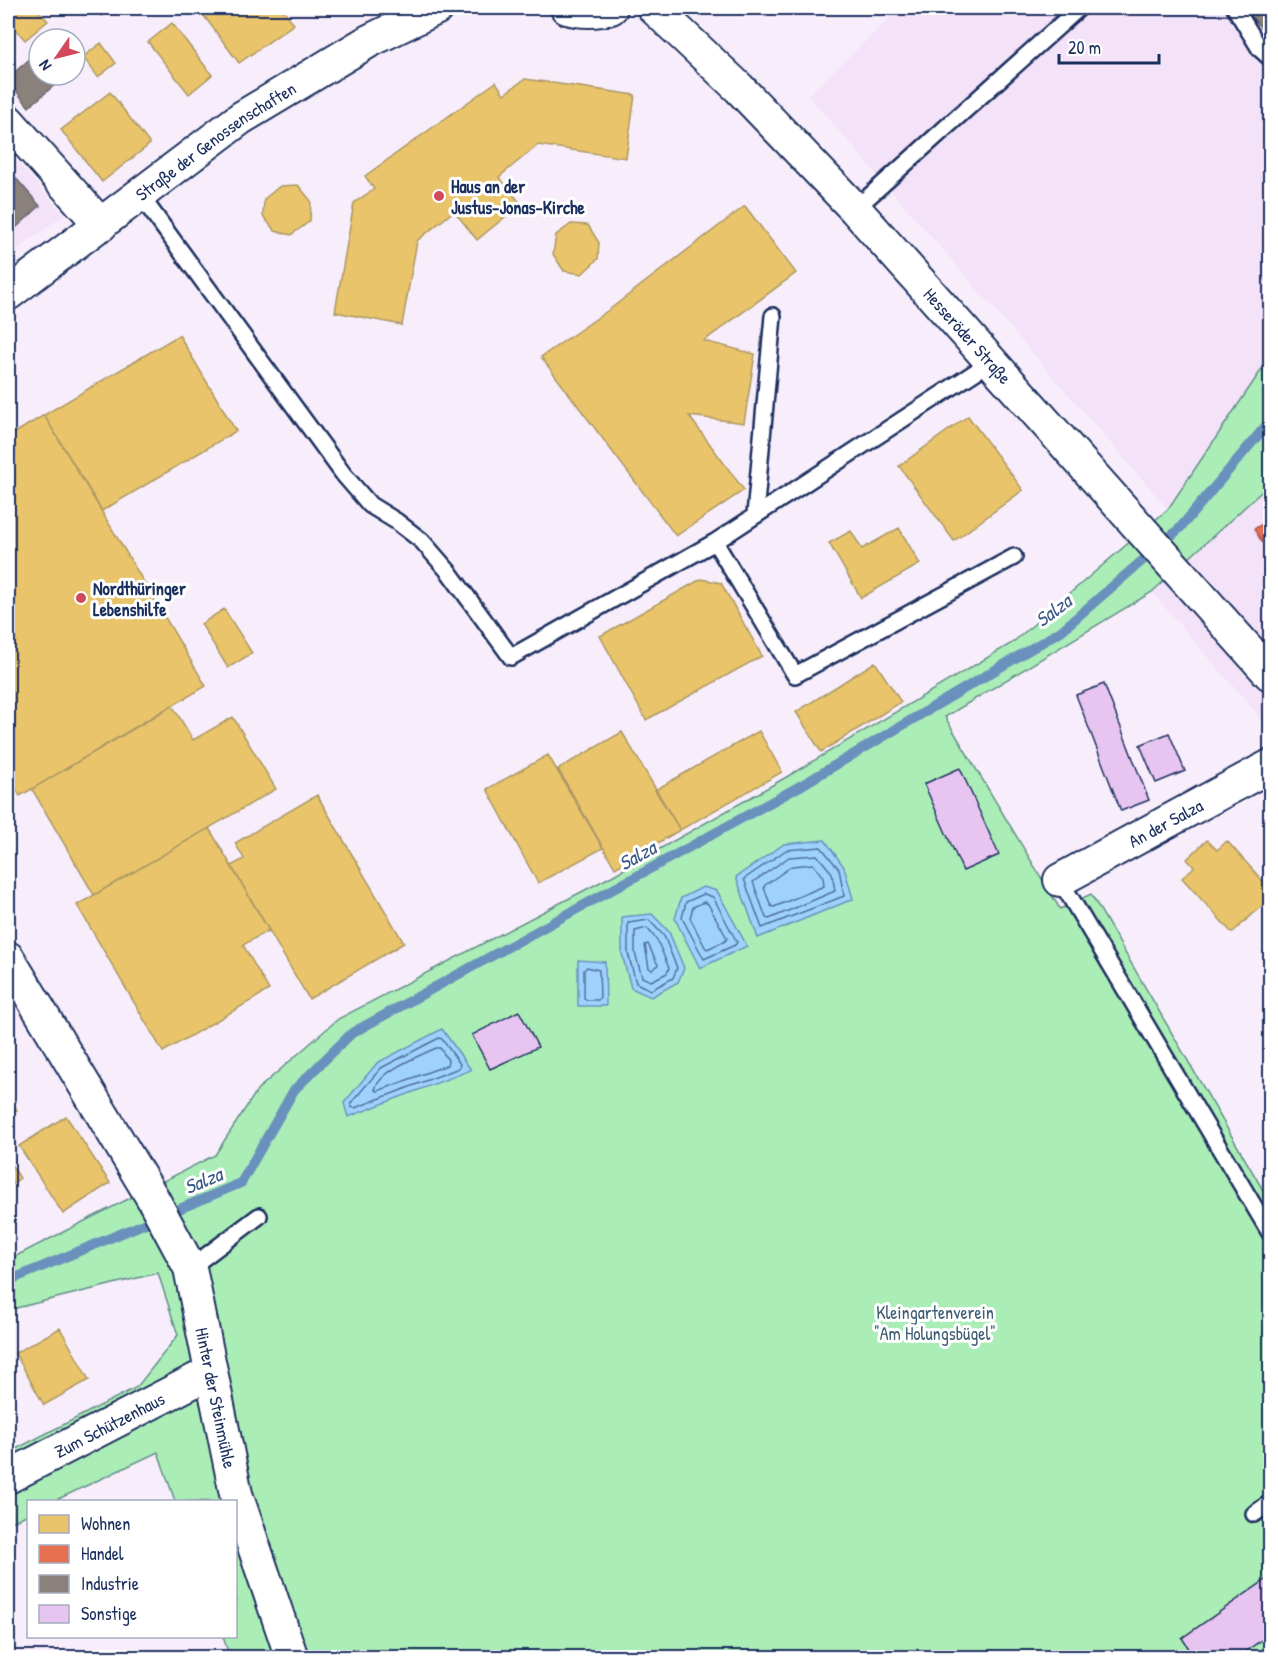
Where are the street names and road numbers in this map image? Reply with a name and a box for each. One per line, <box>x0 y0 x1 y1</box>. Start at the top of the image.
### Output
street label: Straße der Genossenschaften <box>130 75 300 206</box>
street label: Hesseröder Straße <box>918 282 1018 389</box>
street label: An der Salza <box>1124 792 1207 853</box>
street label: Hinter der Steinmühle <box>190 1325 243 1470</box>
street label: Zum Schützenhaus <box>50 1386 169 1463</box>

